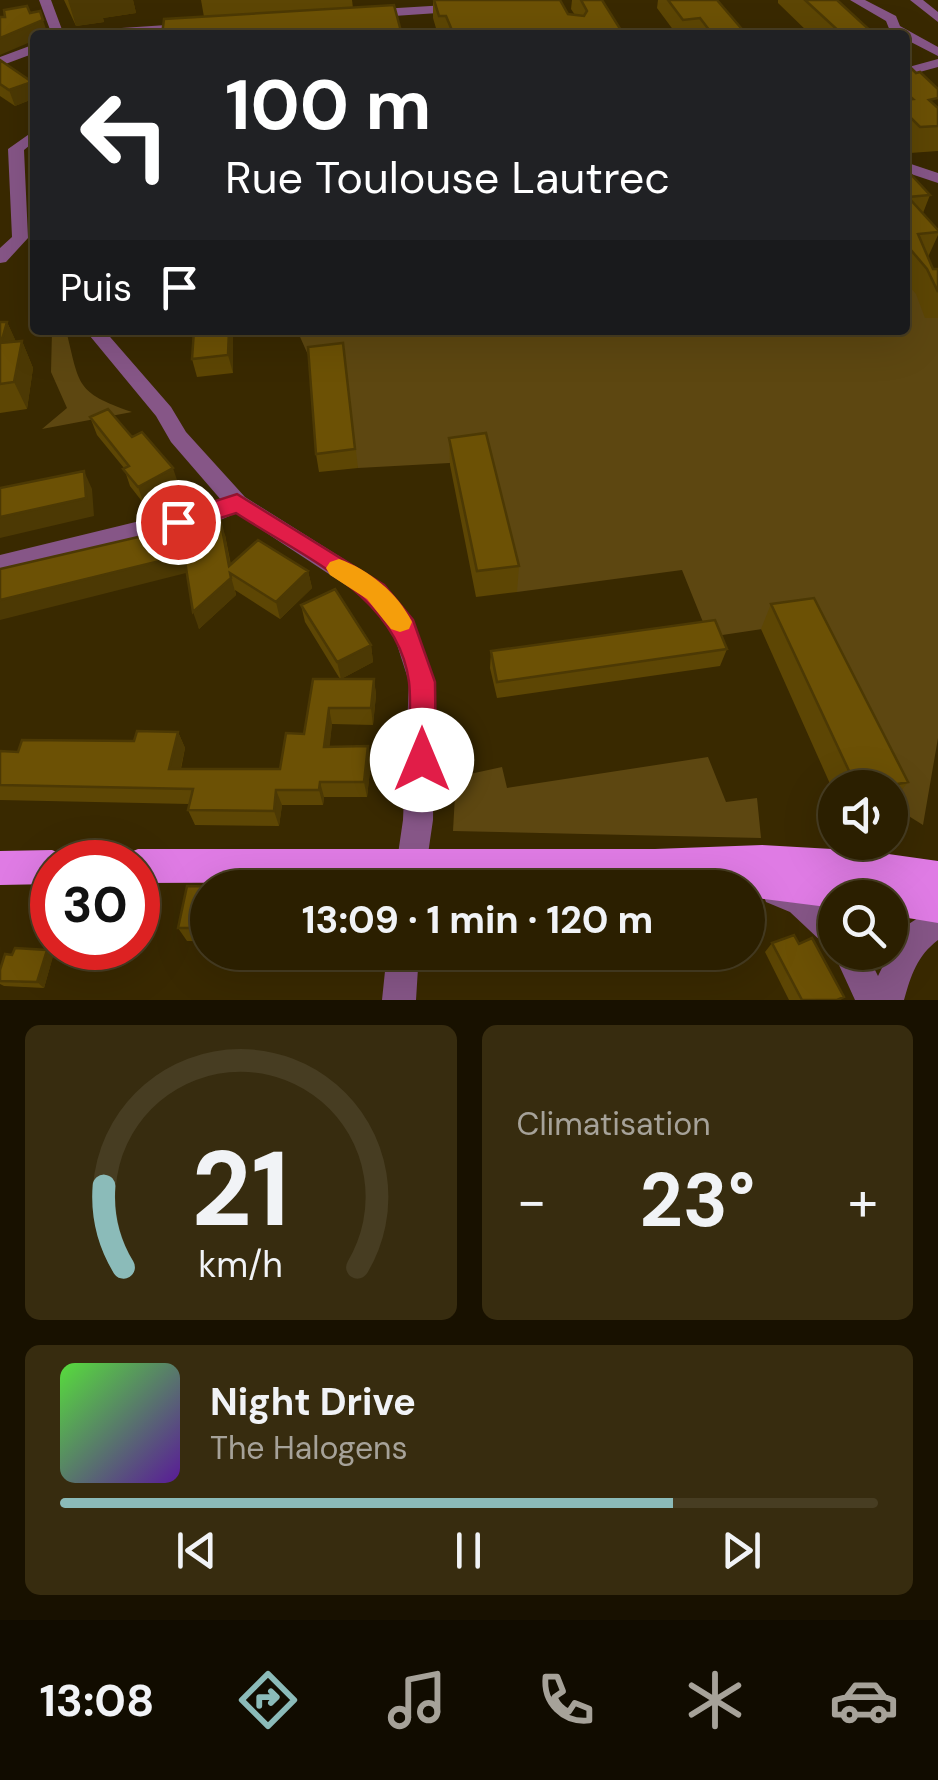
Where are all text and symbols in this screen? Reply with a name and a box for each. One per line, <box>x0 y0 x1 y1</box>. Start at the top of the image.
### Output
text: 100 m <box>225 60 431 151</box>
icon: left <box>60 70 190 200</box>
text: Rue Toulouse Lautrec <box>225 148 670 207</box>
icon: arrive <box>152 260 207 315</box>
text: Puis <box>60 263 132 313</box>
pin <box>136 480 221 565</box>
icon: arrive <box>151 495 206 550</box>
position arrow <box>370 708 474 812</box>
map controls <box>818 770 908 970</box>
button: sound <box>818 770 908 860</box>
speed limit sign: 30 <box>30 840 160 970</box>
button: search <box>818 880 908 970</box>
text: 13:09 · 1 min · 120 m <box>302 895 653 945</box>
text: Climatisation <box>517 1103 711 1145</box>
text: 21 <box>192 1122 290 1257</box>
text: 23° <box>639 1152 755 1249</box>
text: − <box>517 1165 547 1237</box>
text: + <box>848 1165 878 1237</box>
text: km/h <box>199 1242 283 1288</box>
text: Night Drive <box>210 1377 416 1427</box>
text: The Halogens <box>210 1427 408 1469</box>
icon: previous <box>169 1523 224 1578</box>
icon: pause <box>441 1523 496 1578</box>
icon: next <box>714 1523 769 1578</box>
icon: directions <box>233 1665 303 1735</box>
icon: music <box>382 1665 452 1735</box>
icon: phone <box>531 1665 601 1735</box>
icon: climate <box>680 1665 750 1735</box>
icon: car <box>829 1665 899 1735</box>
text: 13:08 <box>39 1671 155 1730</box>

